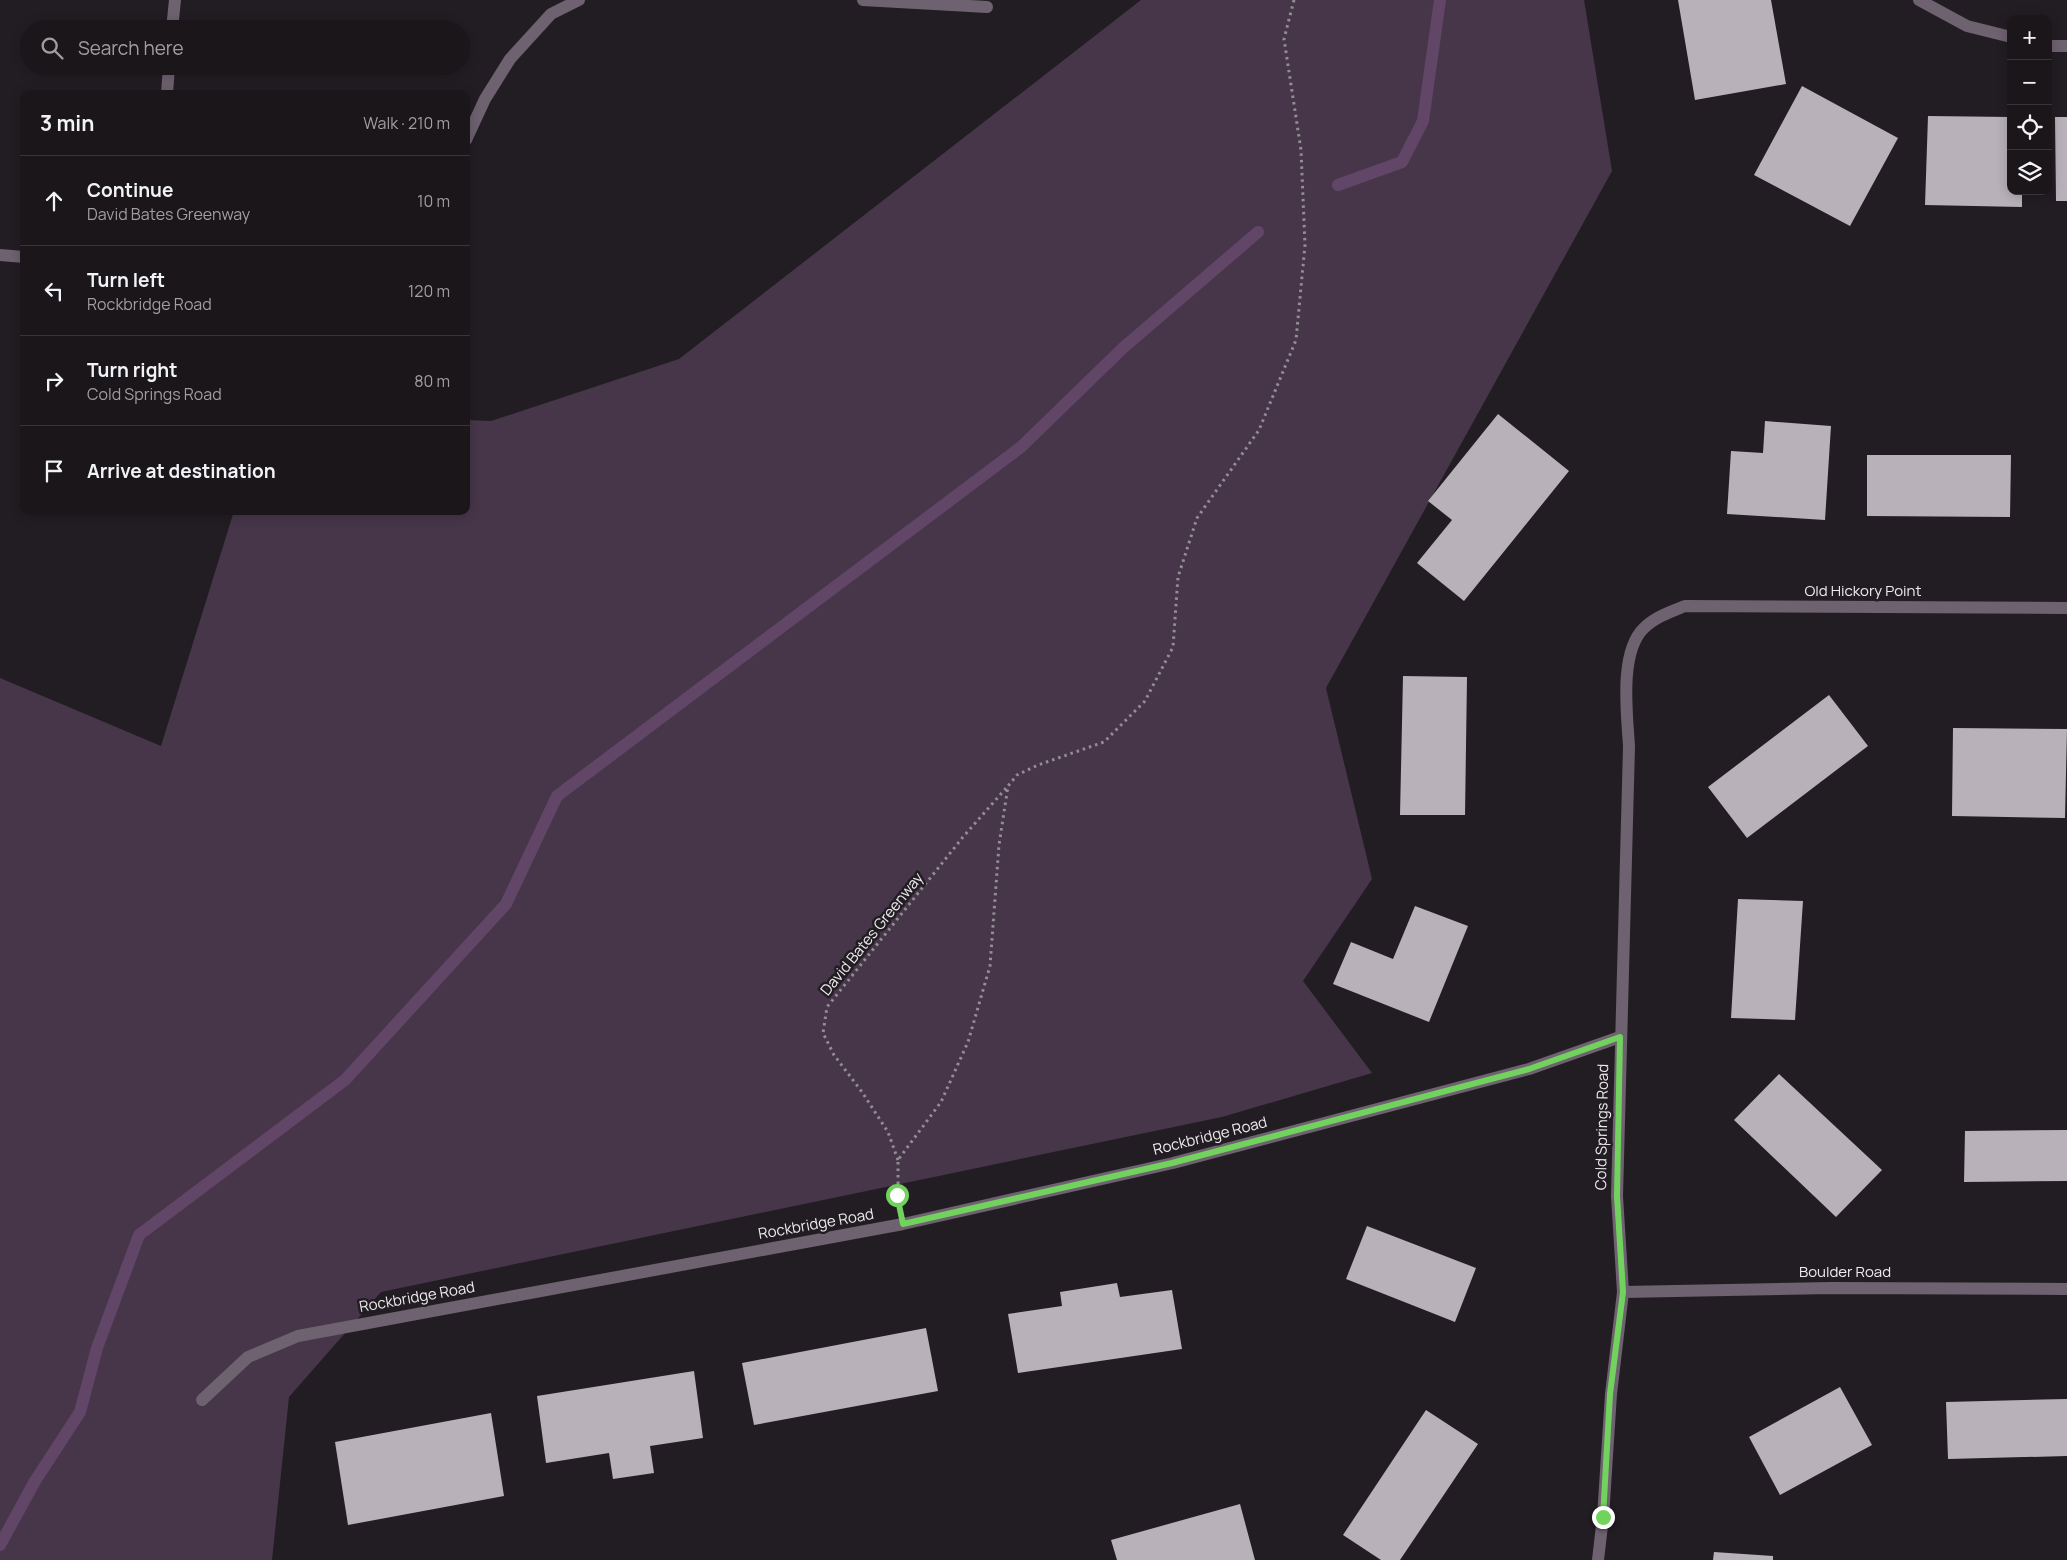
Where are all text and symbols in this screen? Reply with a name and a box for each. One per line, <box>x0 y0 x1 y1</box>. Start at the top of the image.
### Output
map controls <box>2007 15 2052 195</box>
button: + <box>2007 15 2052 60</box>
search box <box>20 20 470 75</box>
icon: search <box>38 34 66 62</box>
text: Search here <box>78 35 184 61</box>
button: − <box>2007 60 2052 105</box>
button: locate <box>2007 105 2052 150</box>
text: 3 min <box>40 109 94 137</box>
text: Walk · 210 m <box>363 112 450 134</box>
button: layers <box>2007 150 2052 195</box>
text: Continue <box>87 177 173 203</box>
icon: ahead <box>40 187 68 215</box>
text: 10 m <box>417 190 450 212</box>
text: David Bates Greenway <box>87 203 250 225</box>
text: Turn left <box>87 267 165 293</box>
icon: left <box>40 277 68 305</box>
text: 120 m <box>408 280 450 302</box>
text: Rockbridge Road <box>87 293 212 315</box>
text: Turn right <box>87 357 177 383</box>
icon: right <box>40 367 68 395</box>
text: 80 m <box>414 370 450 392</box>
text: Cold Springs Road <box>87 383 222 405</box>
icon: arrive <box>40 457 68 485</box>
text: Arrive at destination <box>87 458 276 484</box>
street label: Old Hickory Point <box>1805 580 1922 601</box>
street label: David Bates Greenway <box>815 868 928 1000</box>
street label: Cold Springs Road <box>1590 1064 1613 1190</box>
street label: Rockbridge Road <box>1151 1111 1269 1160</box>
route start <box>886 1184 909 1207</box>
street label: Rockbridge Road <box>757 1203 875 1244</box>
street label: Boulder Road <box>1799 1261 1891 1282</box>
street label: Rockbridge Road <box>358 1276 476 1317</box>
route end <box>1592 1506 1615 1529</box>

